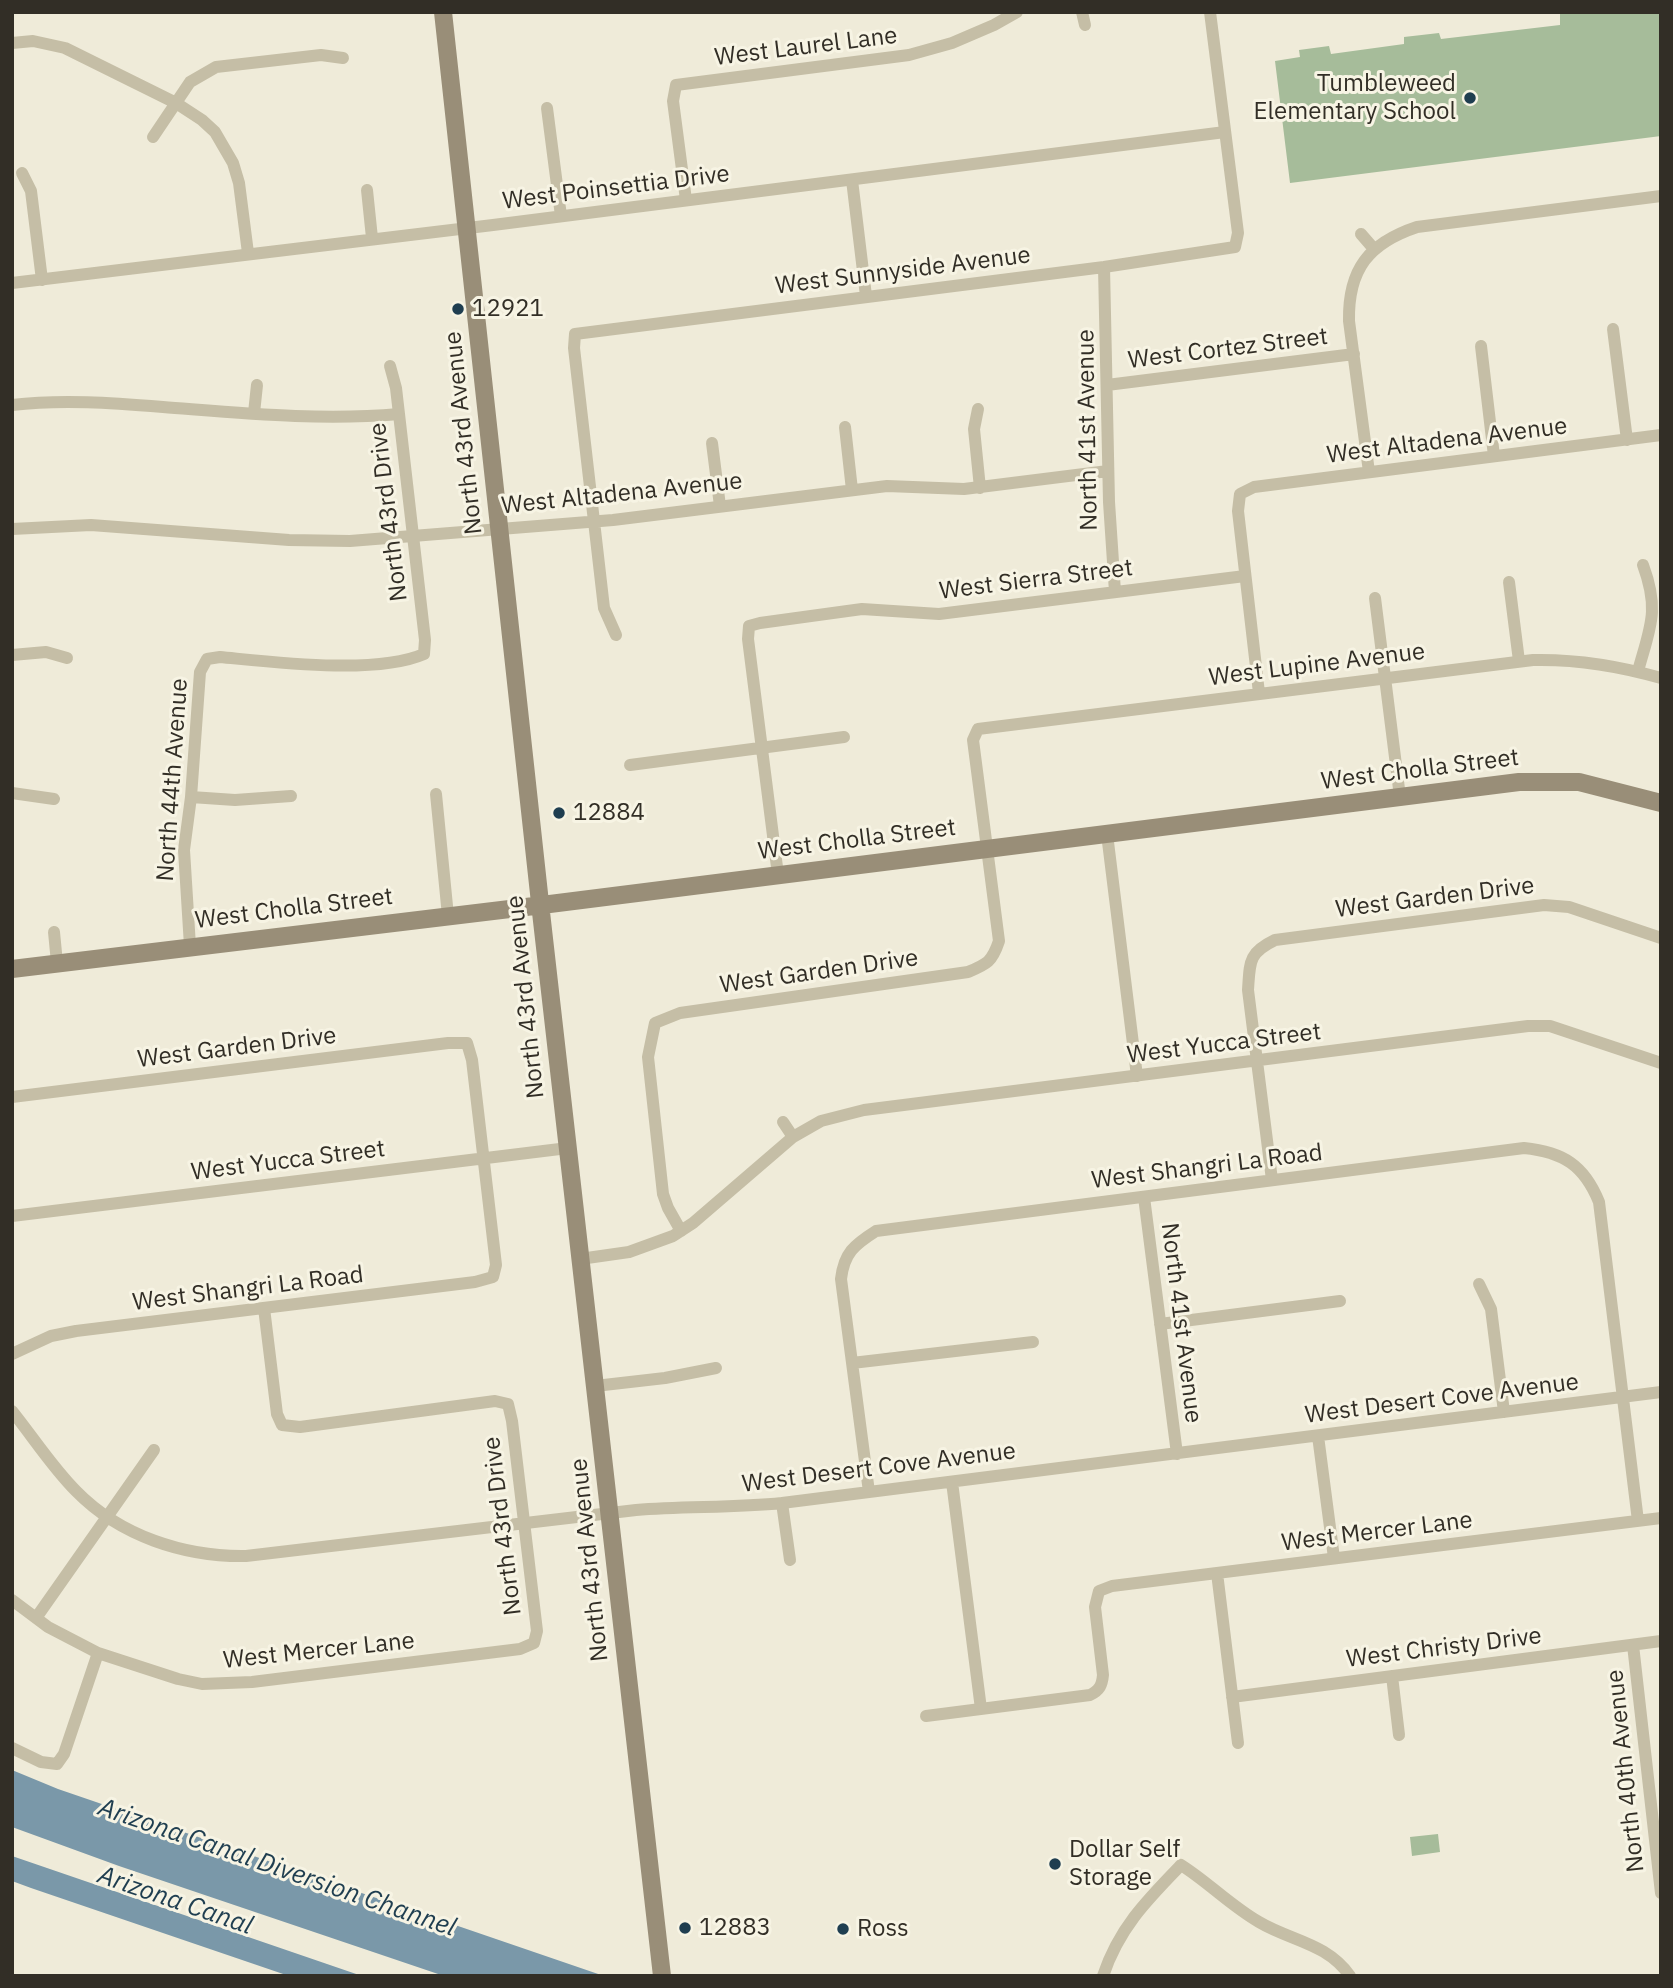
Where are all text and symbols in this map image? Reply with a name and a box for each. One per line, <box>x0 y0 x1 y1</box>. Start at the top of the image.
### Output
street label: West Laurel Lane <box>713 21 899 73</box>
place label: Tumbleweed Elementary School <box>1254 70 1456 126</box>
marker: Tumbleweed Elementary School <box>1462 90 1478 106</box>
street label: West Poinsettia Drive <box>501 160 731 216</box>
street label: West Sunnyside Avenue <box>774 241 1032 301</box>
place label: 12921 <box>472 295 544 323</box>
marker: 12921 <box>450 301 466 317</box>
street label: West Cortez Street <box>1126 322 1330 376</box>
street label: North 41st Avenue <box>1072 329 1104 531</box>
street label: North 43rd Avenue <box>439 330 489 536</box>
street label: West Altadena Avenue <box>1325 412 1569 470</box>
street label: North 43rd Drive <box>364 421 414 603</box>
street label: West Altadena Avenue <box>500 467 744 521</box>
street label: West Sierra Street <box>938 554 1134 606</box>
street label: West Lupine Avenue <box>1207 637 1427 693</box>
street label: North 44th Avenue <box>152 677 194 883</box>
street label: West Cholla Street <box>1319 744 1521 796</box>
place label: 12884 <box>573 799 645 827</box>
marker: 12884 <box>551 805 567 821</box>
street label: West Cholla Street <box>756 814 958 866</box>
street label: West Garden Drive <box>1334 872 1536 924</box>
street label: West Cholla Street <box>193 883 395 935</box>
street label: North 43rd Avenue <box>501 894 551 1100</box>
street label: West Garden Drive <box>718 944 920 1000</box>
street label: West Yucca Street <box>1125 1018 1323 1070</box>
street label: West Garden Drive <box>136 1022 338 1074</box>
street label: West Yucca Street <box>189 1135 387 1187</box>
street label: West Shangri La Road <box>1090 1139 1324 1195</box>
street label: North 41st Avenue <box>1154 1221 1208 1425</box>
street label: West Shangri La Road <box>131 1261 365 1317</box>
street label: West Desert Cove Avenue <box>1303 1368 1581 1430</box>
street label: North 43rd Drive <box>478 1435 528 1617</box>
street label: West Desert Cove Avenue <box>740 1437 1018 1499</box>
street label: North 43rd Avenue <box>565 1457 615 1663</box>
street label: West Mercer Lane <box>1280 1506 1474 1558</box>
street label: West Christy Drive <box>1345 1622 1543 1674</box>
street label: West Mercer Lane <box>222 1627 416 1675</box>
street label: North 40th Avenue <box>1601 1668 1651 1874</box>
water label: Arizona Canal Diversion Channel <box>94 1792 460 1944</box>
place label: Dollar Self Storage <box>1069 1836 1180 1892</box>
marker: Dollar Self Storage <box>1047 1856 1063 1872</box>
water label: Arizona Canal <box>94 1860 256 1942</box>
place label: 12883 <box>699 1914 771 1942</box>
place label: Ross <box>857 1915 909 1943</box>
marker: 12883 <box>677 1920 693 1936</box>
marker: Ross <box>835 1921 851 1937</box>

